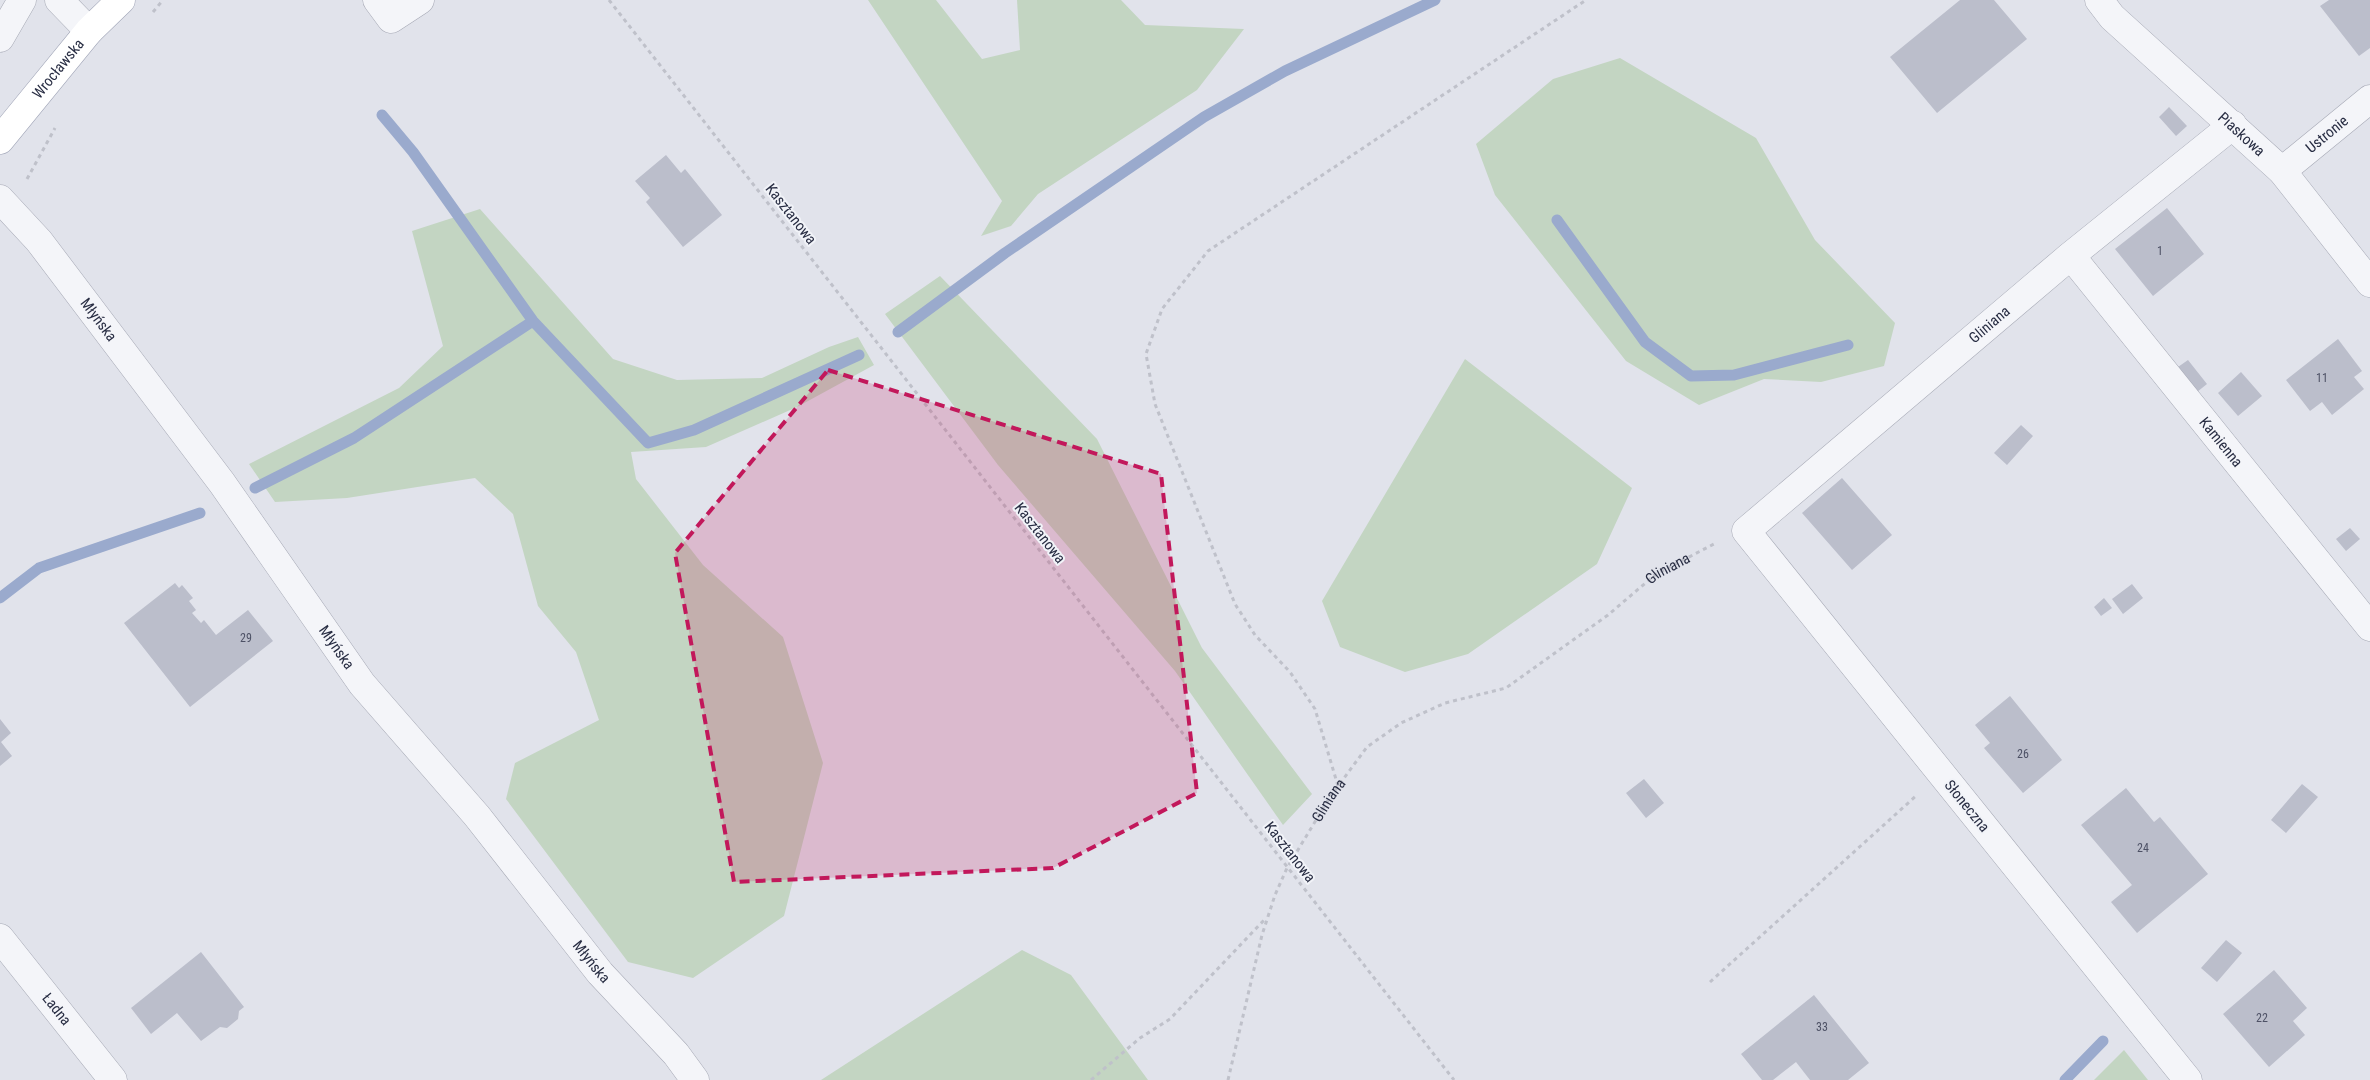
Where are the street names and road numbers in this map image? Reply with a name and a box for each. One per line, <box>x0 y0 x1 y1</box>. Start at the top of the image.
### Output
street label: Wrocławska <box>29 35 88 102</box>
street label: Piaskowa <box>2214 108 2269 160</box>
street label: Ustronie <box>2302 112 2352 157</box>
street label: Kasztanowa <box>762 180 820 248</box>
street label: Młyńska <box>76 295 121 345</box>
street label: Gliniana <box>1965 302 2014 347</box>
street label: Kamienna <box>2195 414 2246 471</box>
street label: Kasztanowa <box>1011 499 1069 567</box>
street label: Gliniana <box>1642 549 1693 588</box>
street label: Młyńska <box>315 622 358 673</box>
street label: Gliniana <box>1308 775 1349 825</box>
street label: Słoneczna <box>1941 777 1993 835</box>
street label: Kasztanowa <box>1261 818 1319 886</box>
street label: Młyńska <box>569 937 614 987</box>
street label: Ładna <box>38 989 75 1029</box>

